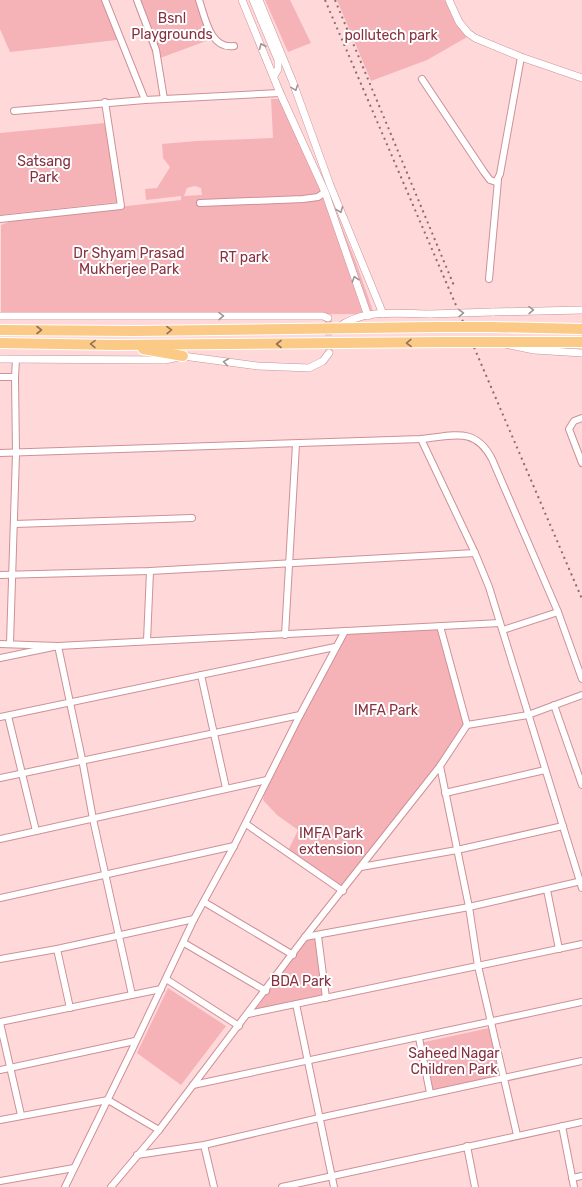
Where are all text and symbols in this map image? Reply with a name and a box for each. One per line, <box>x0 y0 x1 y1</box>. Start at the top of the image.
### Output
park label: Bsnl Playgrounds <box>131 10 213 43</box>
park label: pollutech park <box>344 27 438 44</box>
one-way arrow <box>258 43 266 50</box>
one-way arrow <box>290 85 298 92</box>
park label: Satsang Park <box>17 153 71 186</box>
one-way arrow <box>336 206 344 213</box>
park label: Dr Shyam Prasad Mukherjee Park <box>73 245 185 278</box>
park label: RT park <box>220 249 269 266</box>
one-way arrow <box>351 276 360 283</box>
one-way arrow <box>528 306 534 314</box>
one-way arrow <box>458 308 464 317</box>
one-way arrow <box>218 312 224 321</box>
one-way arrow <box>36 326 42 334</box>
one-way arrow <box>166 326 172 334</box>
one-way arrow <box>406 339 412 347</box>
one-way arrow <box>90 340 96 349</box>
one-way arrow <box>276 340 282 348</box>
one-way arrow <box>223 358 229 367</box>
park label: IMFA Park <box>354 702 419 719</box>
park label: IMFA Park extension <box>299 825 364 858</box>
park label: BDA Park <box>271 973 332 990</box>
park label: Saheed Nagar Children Park <box>408 1045 500 1078</box>

